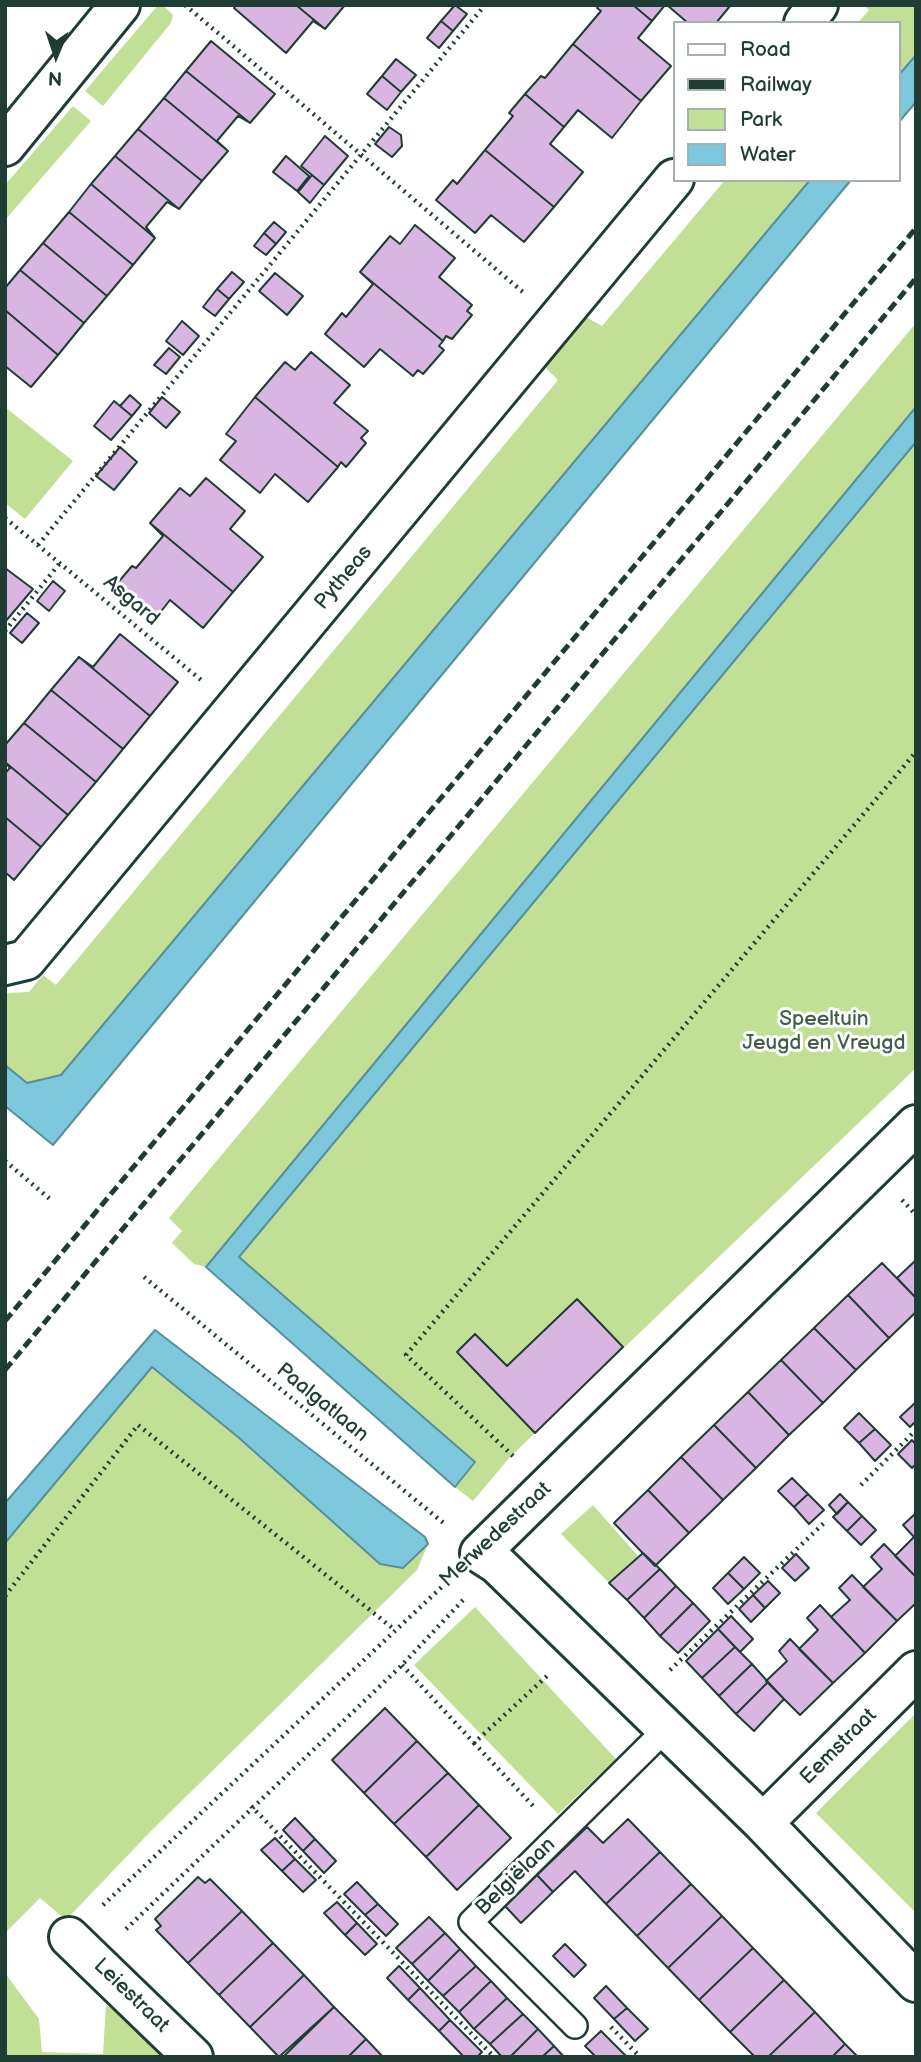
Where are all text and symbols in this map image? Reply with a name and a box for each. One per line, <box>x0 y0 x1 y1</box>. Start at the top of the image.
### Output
north arrow <box>21 21 91 91</box>
legend <box>673 21 900 182</box>
text: Road <box>740 37 791 62</box>
text: N <box>48 66 63 89</box>
text: Railway <box>740 72 812 97</box>
text: Park <box>740 107 782 132</box>
text: Water <box>740 142 796 167</box>
street label: Pytheas <box>310 541 378 615</box>
street label: Asgard <box>98 570 164 632</box>
park label: Speeltuin Jeugd en Vreugd <box>742 1007 906 1057</box>
street label: Paalgatlaan <box>271 1358 373 1448</box>
street label: Merwedestraat <box>435 1477 557 1593</box>
street label: Eemstraat <box>795 1703 883 1791</box>
street label: Belgiëlaan <box>471 1833 561 1921</box>
street label: Leiestraat <box>88 1954 174 2038</box>

